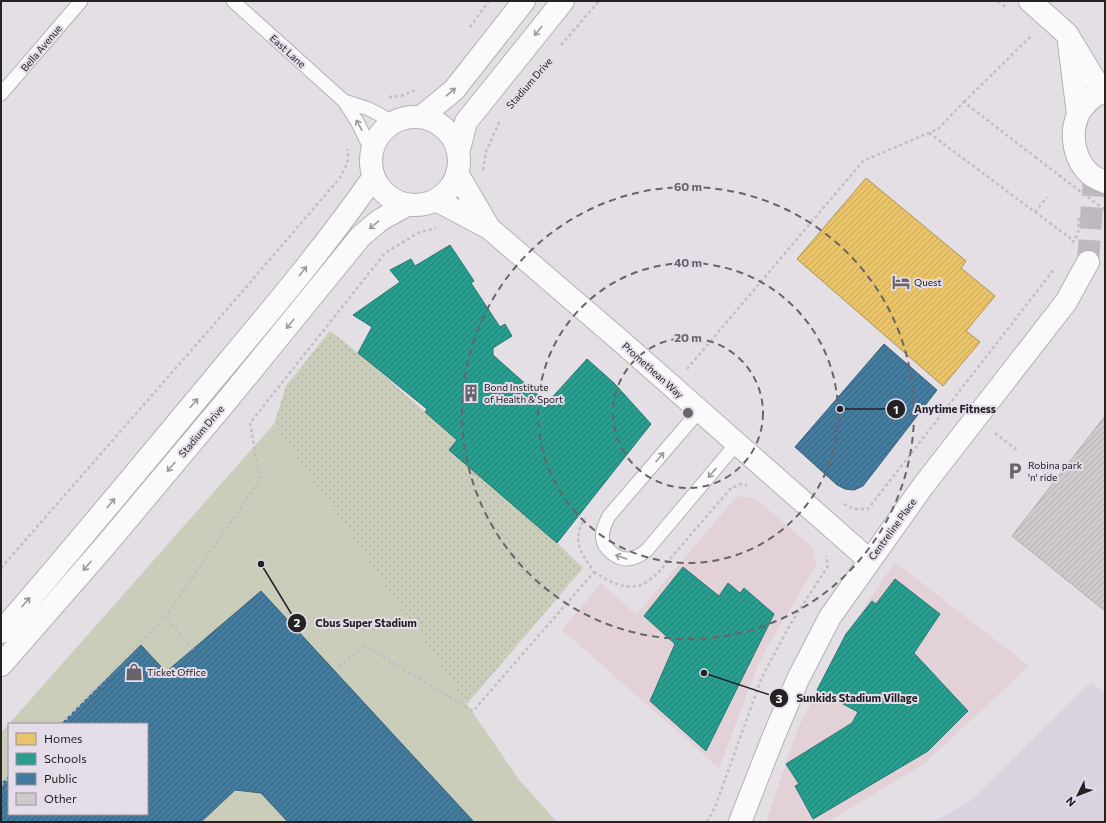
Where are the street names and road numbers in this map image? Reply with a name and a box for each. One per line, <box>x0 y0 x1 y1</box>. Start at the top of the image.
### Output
street label: Bella Avenue <box>18 22 64 74</box>
street label: East Lane <box>268 32 308 70</box>
street label: Stadium Drive <box>504 55 554 111</box>
street label: Promethean Way <box>620 339 686 401</box>
street label: Stadium Drive <box>176 403 226 459</box>
street label: Centreline Place <box>866 496 918 562</box>

